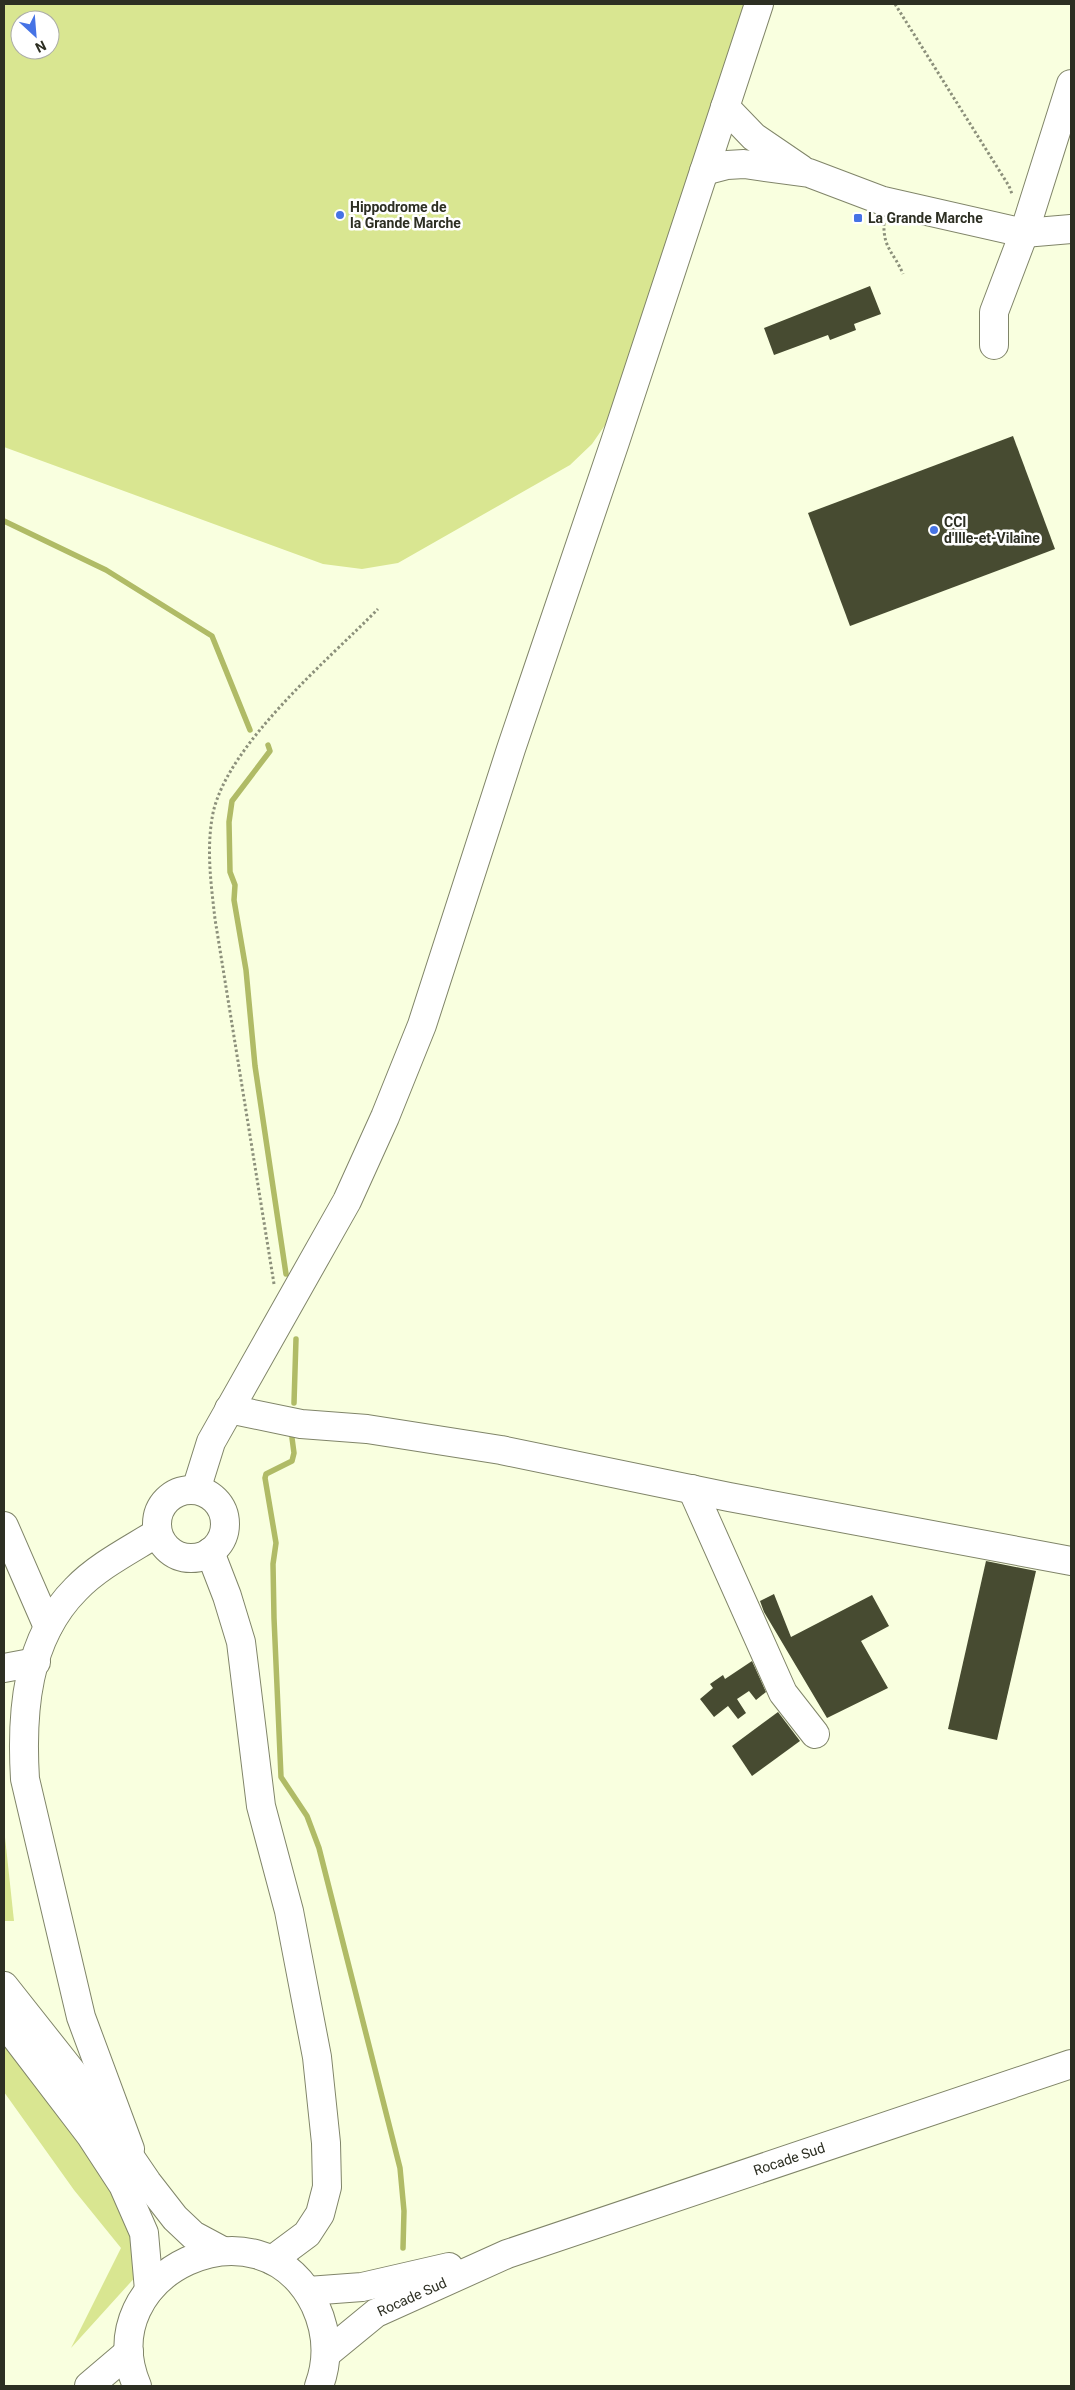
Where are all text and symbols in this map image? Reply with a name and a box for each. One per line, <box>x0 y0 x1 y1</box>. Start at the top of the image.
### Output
north arrow <box>10 10 60 60</box>
text: N <box>33 37 49 56</box>
place label: Hippodrome de la Grande Marche <box>350 199 461 231</box>
marker: Hippodrome de la Grande Marche <box>334 209 346 221</box>
place label: La Grande Marche <box>868 210 983 226</box>
marker: La Grande Marche <box>852 212 864 224</box>
place label: CCI d'Ille-et-Vilaine <box>944 514 1040 546</box>
marker: CCI d'Ille-et-Vilaine <box>928 524 940 536</box>
street label: Rocade Sud <box>751 2140 827 2178</box>
street label: Rocade Sud <box>375 2274 449 2319</box>

